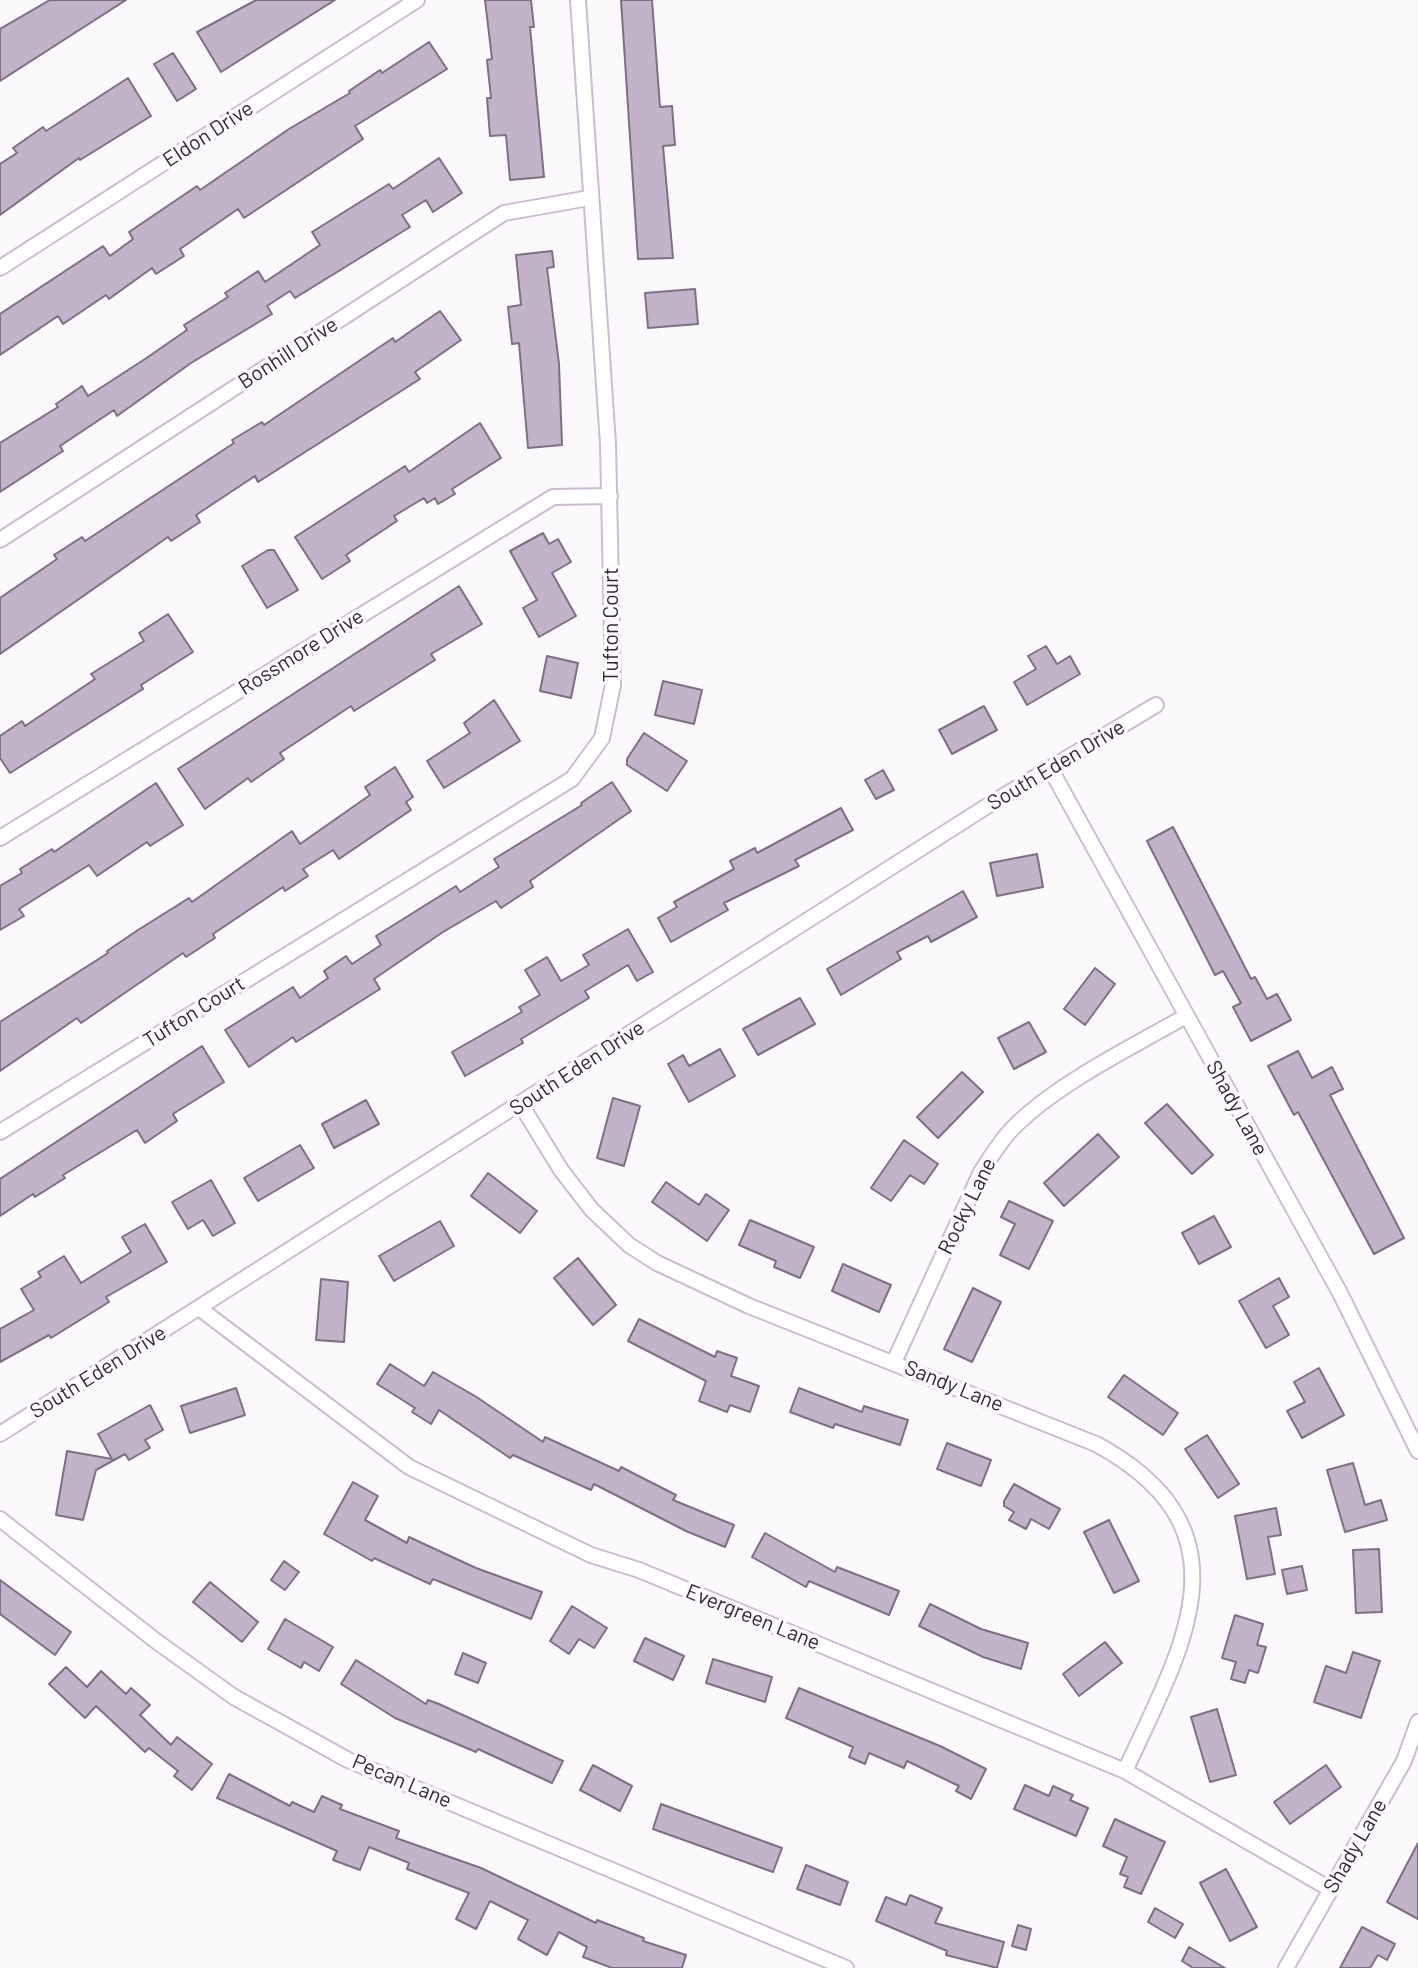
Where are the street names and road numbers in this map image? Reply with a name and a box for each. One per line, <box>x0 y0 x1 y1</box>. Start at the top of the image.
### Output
street label: Eldon Drive <box>158 95 258 173</box>
street label: Bonhill Drive <box>234 312 342 394</box>
street label: Tufton Court <box>598 567 624 683</box>
street label: Rossmore Drive <box>234 604 368 700</box>
street label: South Eden Drive <box>983 714 1129 816</box>
street label: Tufton Court <box>139 971 249 1053</box>
street label: South Eden Drive <box>505 1015 649 1121</box>
street label: Shady Lane <box>1201 1056 1273 1160</box>
street label: Rocky Lane <box>933 1153 1001 1259</box>
street label: South Eden Drive <box>25 1320 171 1424</box>
street label: Sandy Lane <box>901 1355 1007 1417</box>
street label: Evergreen Lane <box>682 1579 824 1655</box>
street label: Pecan Lane <box>349 1749 455 1813</box>
street label: Shady Lane <box>1318 1794 1392 1898</box>

